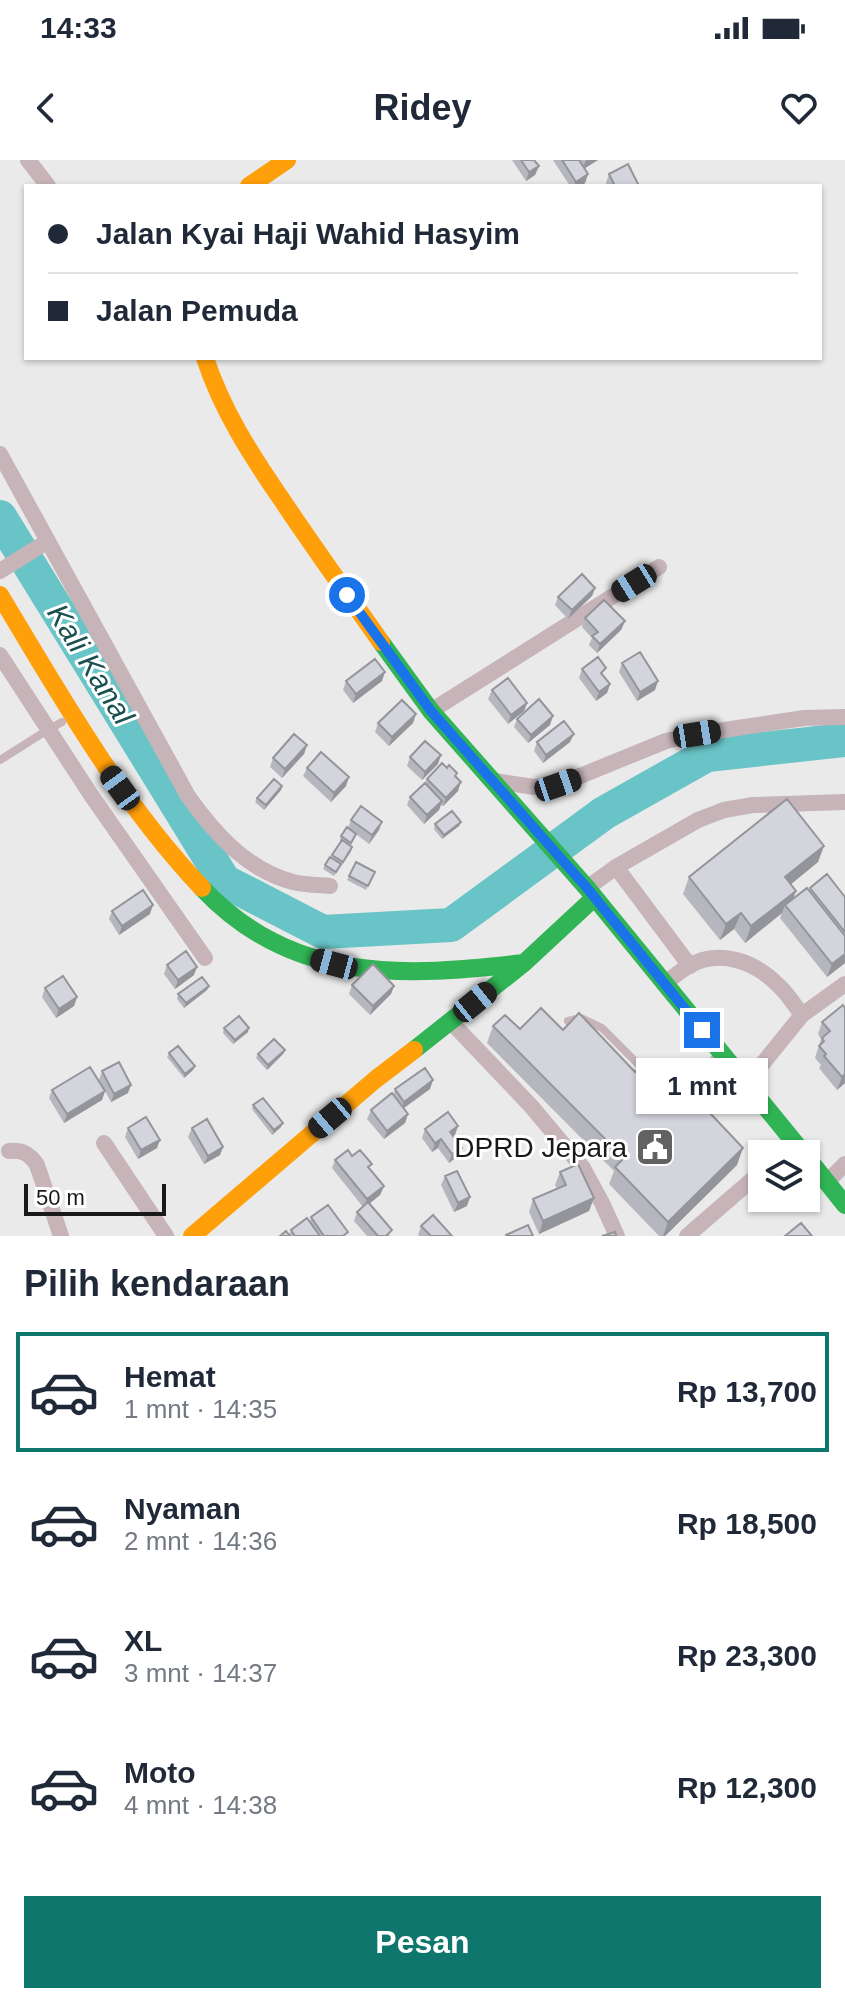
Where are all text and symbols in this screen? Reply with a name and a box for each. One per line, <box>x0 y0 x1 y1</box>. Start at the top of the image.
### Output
text: 14:33 <box>40 11 117 44</box>
icon: back <box>24 86 68 130</box>
icon: heart <box>777 86 821 130</box>
text: Ridey <box>373 87 472 128</box>
text: Jalan Kyai Haji Wahid Hasyim <box>96 217 520 250</box>
text: Jalan Pemuda <box>96 294 298 327</box>
car <box>607 560 661 606</box>
route start <box>329 577 365 613</box>
water label: Kali Kanal <box>41 598 141 731</box>
car <box>671 718 723 750</box>
car <box>96 762 144 814</box>
car <box>531 766 585 804</box>
car <box>308 946 360 982</box>
car <box>449 978 501 1026</box>
route end <box>684 1012 720 1048</box>
callout: 1 mnt <box>636 1058 768 1114</box>
text: 1 mnt <box>667 1071 737 1101</box>
car <box>304 1093 356 1143</box>
public building icon: DPRD Jepara <box>634 1126 676 1168</box>
place label: DPRD Jepara <box>454 1132 627 1163</box>
map controls <box>748 1140 820 1212</box>
button: layers <box>748 1140 820 1212</box>
scale bar <box>24 1180 166 1216</box>
text: 50 m <box>36 1185 85 1210</box>
text: Pilih kendaraan <box>24 1263 290 1304</box>
icon: car <box>28 1356 100 1428</box>
text: Hemat <box>124 1360 216 1393</box>
text: Rp 13,700 <box>677 1375 817 1408</box>
text: 1 mnt · 14:35 <box>124 1394 277 1424</box>
icon: car <box>28 1488 100 1560</box>
text: Nyaman <box>124 1492 241 1525</box>
text: Rp 18,500 <box>677 1507 817 1540</box>
text: 2 mnt · 14:36 <box>124 1526 277 1556</box>
icon: car <box>28 1620 100 1692</box>
text: XL <box>124 1624 162 1657</box>
text: Rp 23,300 <box>677 1639 817 1672</box>
text: 3 mnt · 14:37 <box>124 1658 277 1688</box>
icon: car <box>28 1752 100 1824</box>
text: Moto <box>124 1756 196 1789</box>
text: Rp 12,300 <box>677 1771 817 1804</box>
text: 4 mnt · 14:38 <box>124 1790 277 1820</box>
button: Pesan <box>24 1896 821 1988</box>

